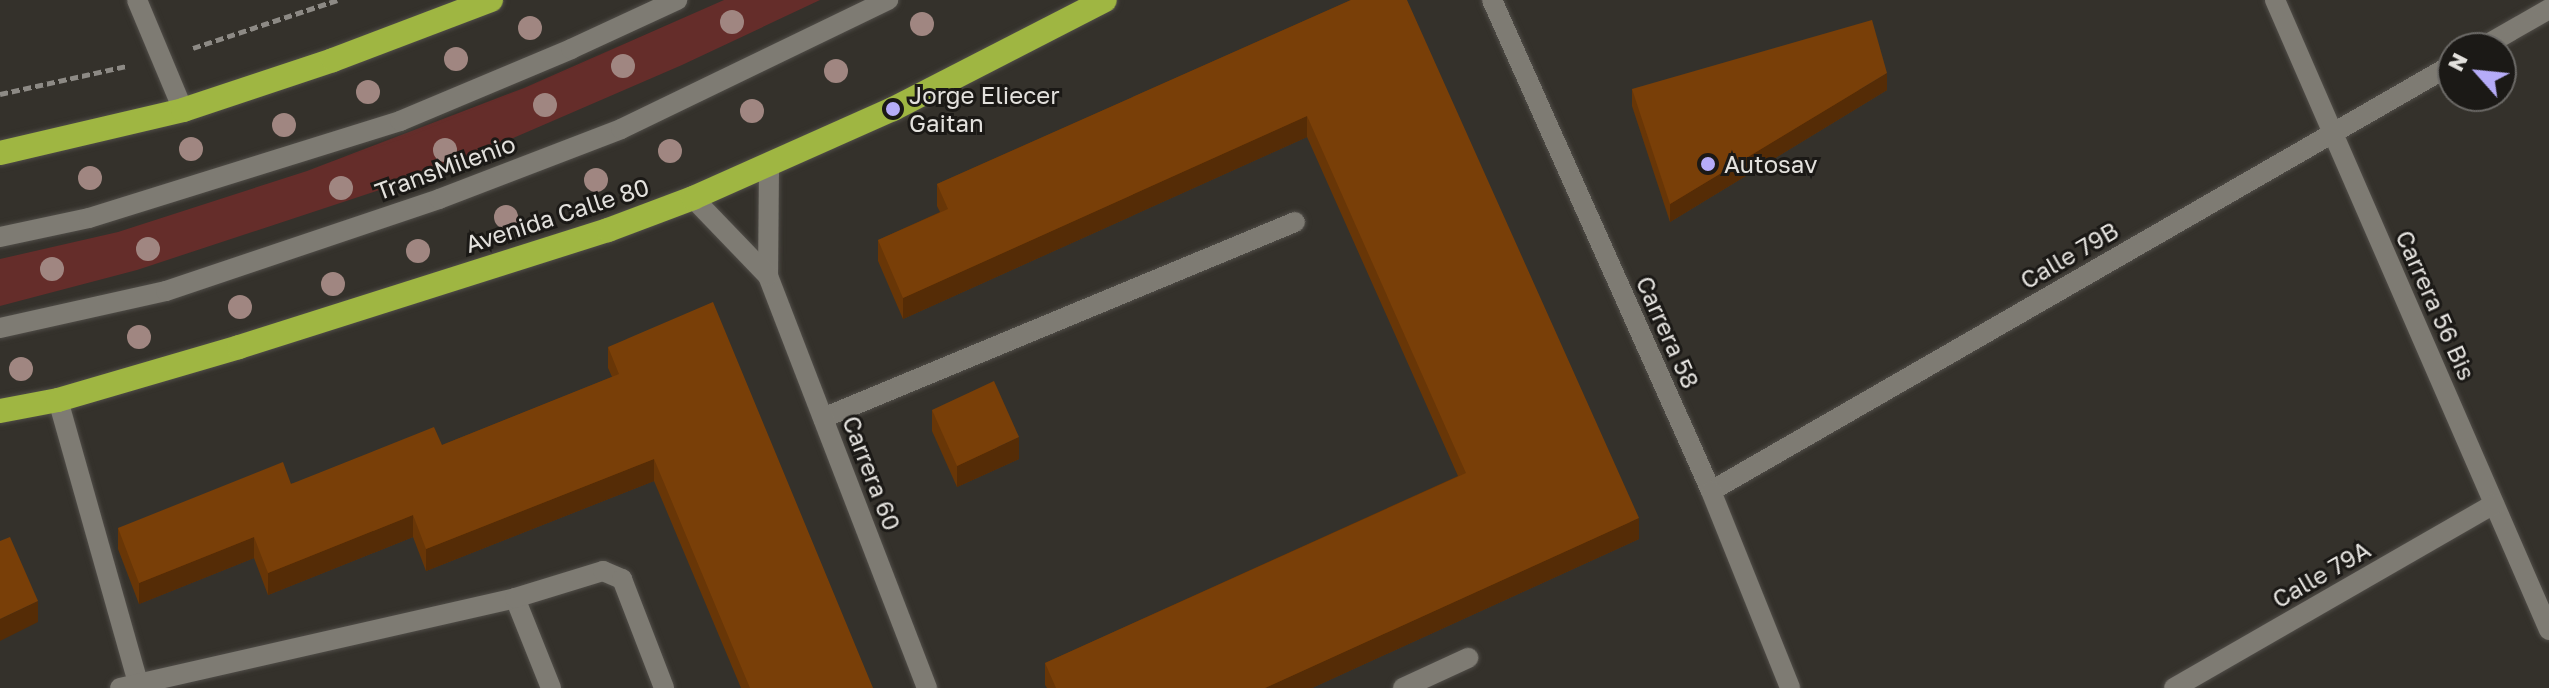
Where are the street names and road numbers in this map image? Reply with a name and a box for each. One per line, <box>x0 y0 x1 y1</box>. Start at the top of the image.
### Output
street label: TransMilenio <box>371 128 519 206</box>
street label: Avenida Calle 80 <box>461 172 653 258</box>
street label: Calle 79B <box>2015 215 2123 295</box>
street label: Carrera 56 Bis <box>2390 226 2482 384</box>
street label: Carrera 58 <box>1631 272 1705 392</box>
street label: Carrera 60 <box>837 412 907 534</box>
street label: Calle 79A <box>2267 534 2375 614</box>

